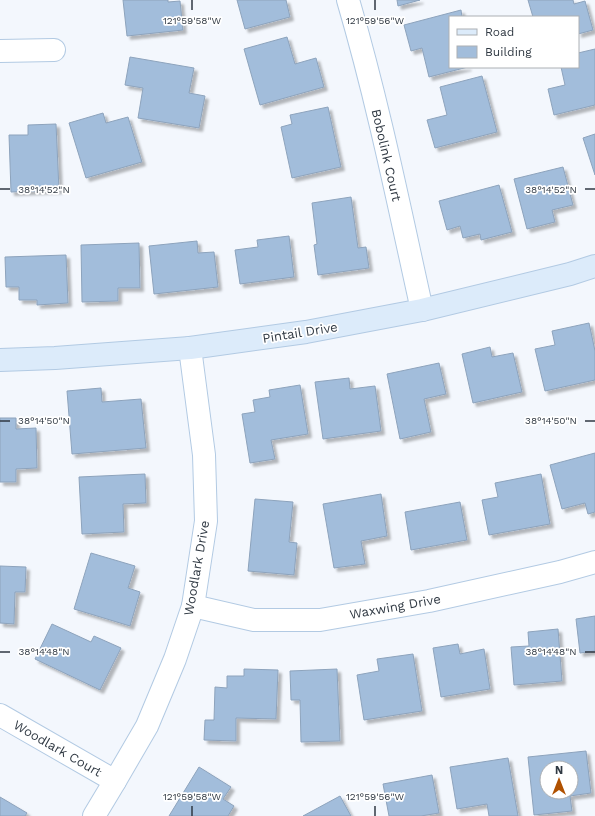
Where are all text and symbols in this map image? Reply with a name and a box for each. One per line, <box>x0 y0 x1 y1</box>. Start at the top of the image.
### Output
text: 121°59'58"W <box>163 15 221 26</box>
text: 121°59'56"W <box>346 15 404 26</box>
legend <box>449 16 579 68</box>
text: Road <box>485 25 514 39</box>
text: Building <box>485 45 532 59</box>
street label: Bobolink Court <box>369 107 405 203</box>
text: 38°14'52"N <box>18 184 70 195</box>
text: 38°14'52"N <box>525 184 577 195</box>
street label: Pintail Drive <box>261 319 339 346</box>
text: 38°14'50"N <box>18 415 70 426</box>
text: 38°14'50"N <box>525 415 577 426</box>
street label: Woodlark Drive <box>181 519 212 617</box>
street label: Waxwing Drive <box>348 591 442 622</box>
text: 38°14'48"N <box>18 646 70 657</box>
text: 38°14'48"N <box>525 646 577 657</box>
street label: Woodlark Court <box>11 717 105 780</box>
north arrow <box>539 760 579 800</box>
text: N <box>555 764 563 777</box>
text: 121°59'58"W <box>163 791 221 802</box>
text: 121°59'56"W <box>346 791 404 802</box>

